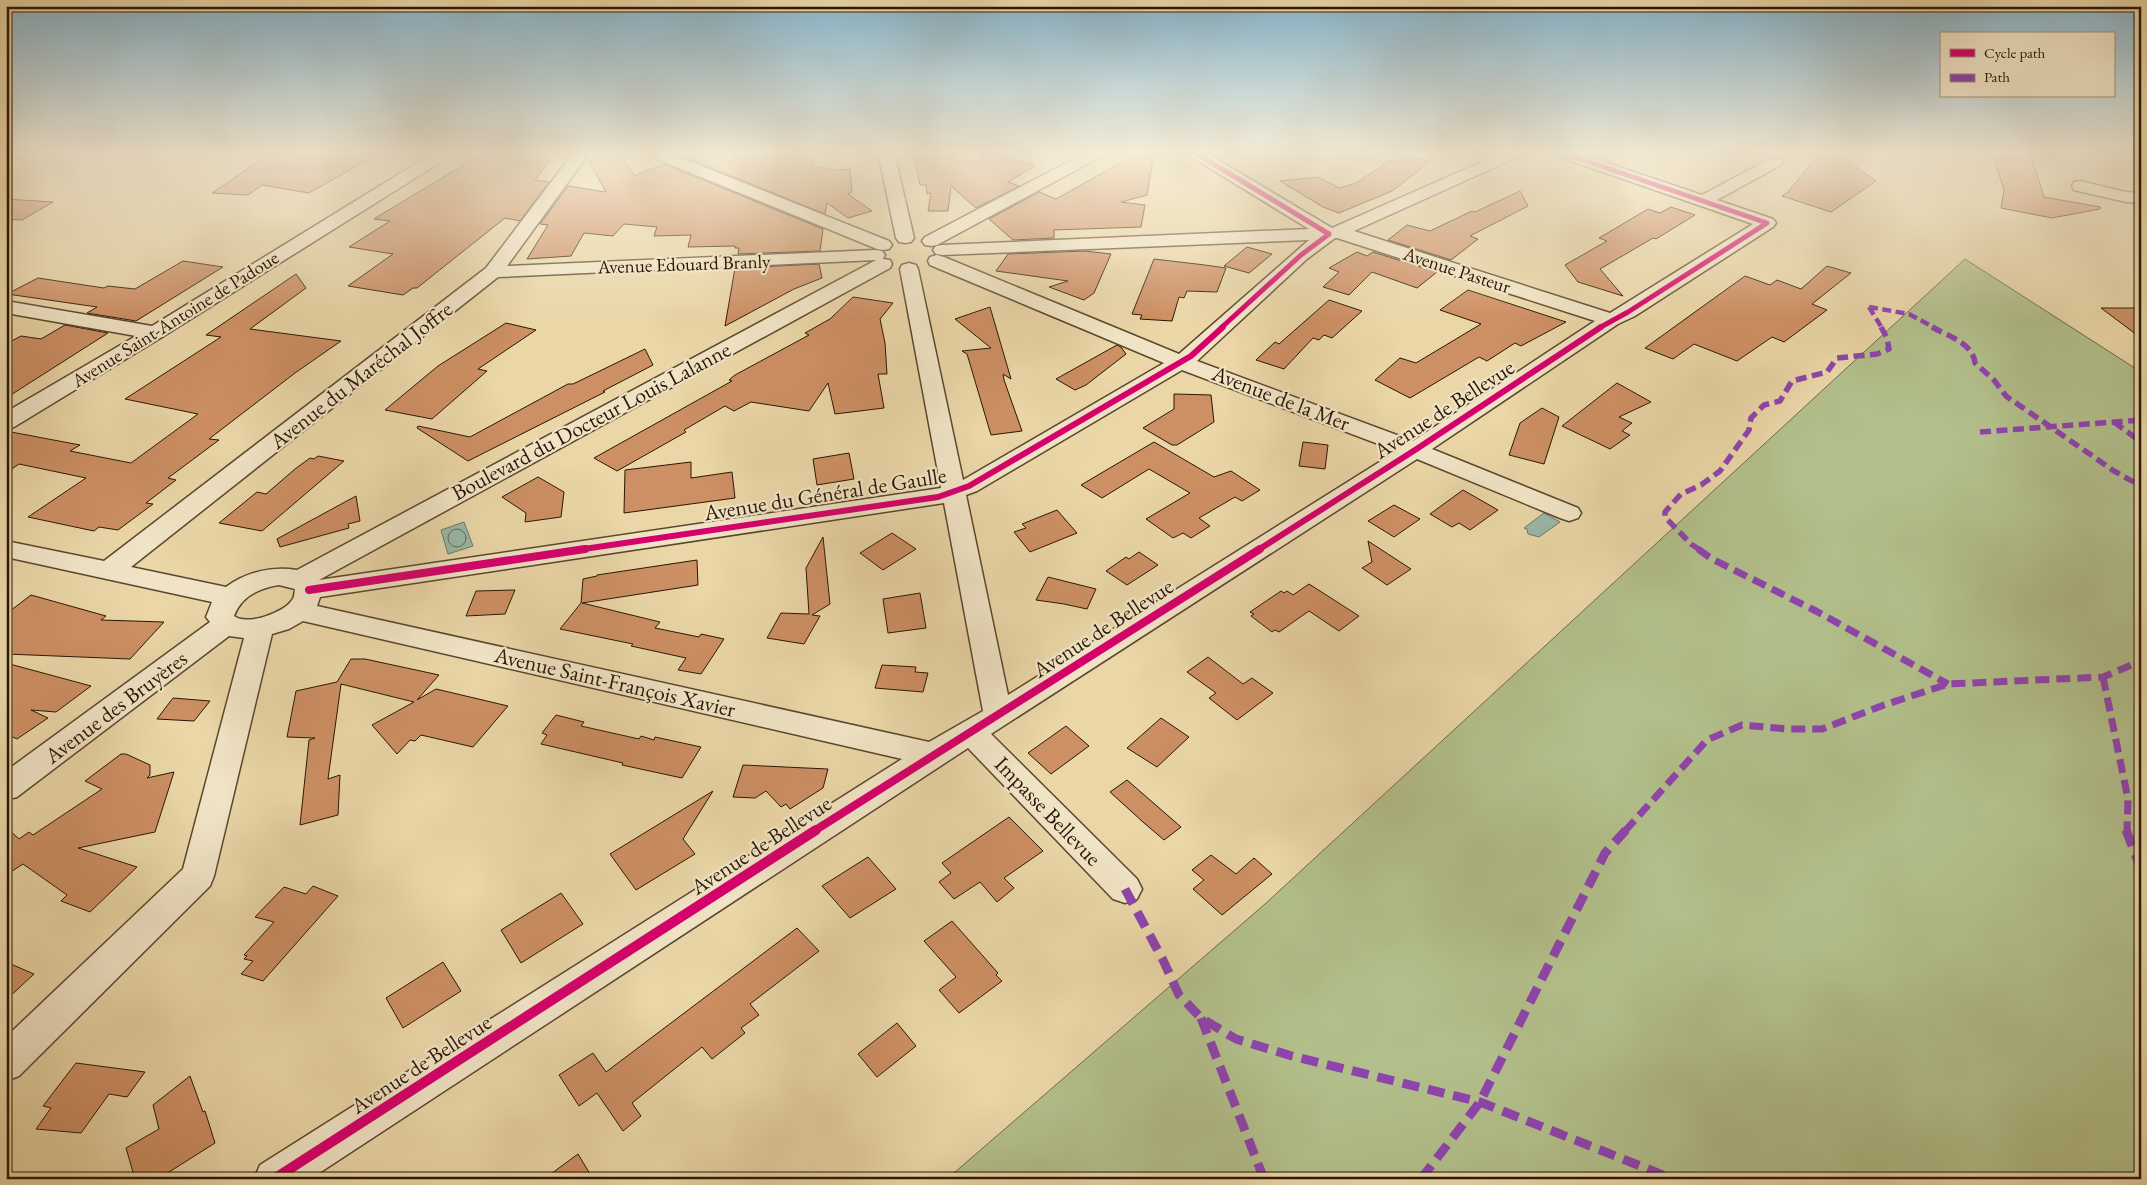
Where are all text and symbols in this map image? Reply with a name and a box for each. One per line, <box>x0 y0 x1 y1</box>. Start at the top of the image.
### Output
legend <box>1940 32 2114 98</box>
text: Cycle path <box>1984 43 2046 62</box>
text: Path <box>1984 67 2010 86</box>
street label: Avenue Pasteur <box>1399 241 1514 299</box>
street label: Avenue Saint-Antoine de Padoue <box>66 245 283 394</box>
street label: Avenue Edouard Branly <box>596 248 772 280</box>
street label: Avenue du Maréchal Joffre <box>263 294 459 456</box>
street label: Boulevard du Docteur Louis Lalanne <box>446 335 736 507</box>
street label: Avenue de Bellevue <box>1367 352 1520 466</box>
street label: Avenue de la Mer <box>1207 358 1355 438</box>
street label: Avenue du Général de Gaulle <box>701 460 949 528</box>
street label: Avenue de Bellevue <box>1026 571 1179 685</box>
street label: Avenue Saint-François Xavier <box>491 640 739 724</box>
street label: Avenue des Bruyères <box>38 644 193 771</box>
street label: Impasse Bellevue <box>988 750 1108 872</box>
street label: Avenue de Bellevue <box>684 788 837 902</box>
street label: Avenue de Bellevue <box>344 1007 497 1121</box>

